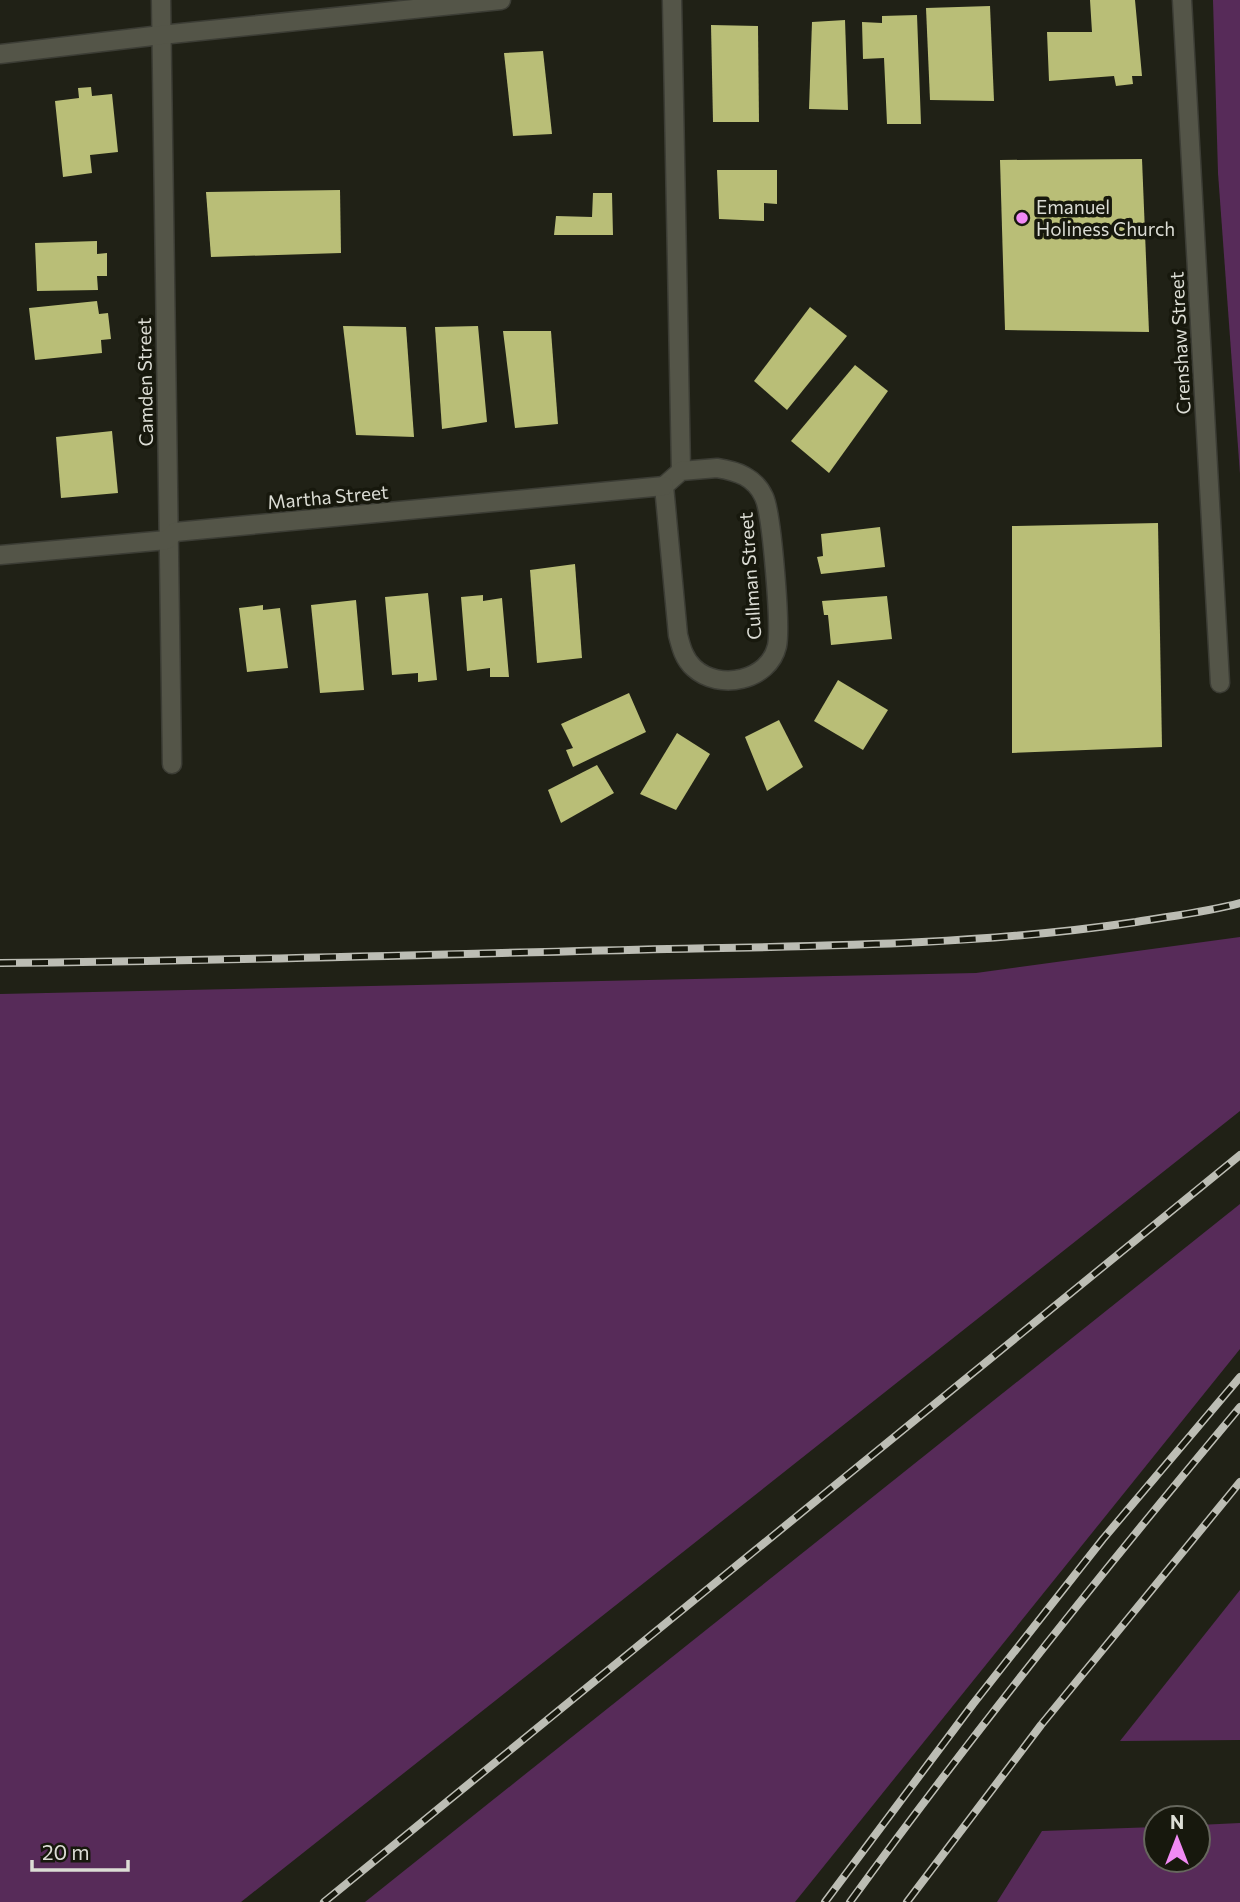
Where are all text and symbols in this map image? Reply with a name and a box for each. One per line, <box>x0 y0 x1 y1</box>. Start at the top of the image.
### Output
place label: Emanuel Holiness Church <box>1036 195 1175 240</box>
marker: Emanuel Holiness Church <box>1014 210 1030 226</box>
street label: Crenshaw Street <box>1164 271 1195 415</box>
street label: Camden Street <box>132 317 157 447</box>
street label: Martha Street <box>266 480 390 513</box>
street label: Cullman Street <box>734 511 765 641</box>
north arrow <box>1142 1804 1212 1874</box>
text: N <box>1170 1810 1184 1833</box>
scale bar <box>32 1828 128 1872</box>
text: 20 m <box>42 1839 90 1864</box>

